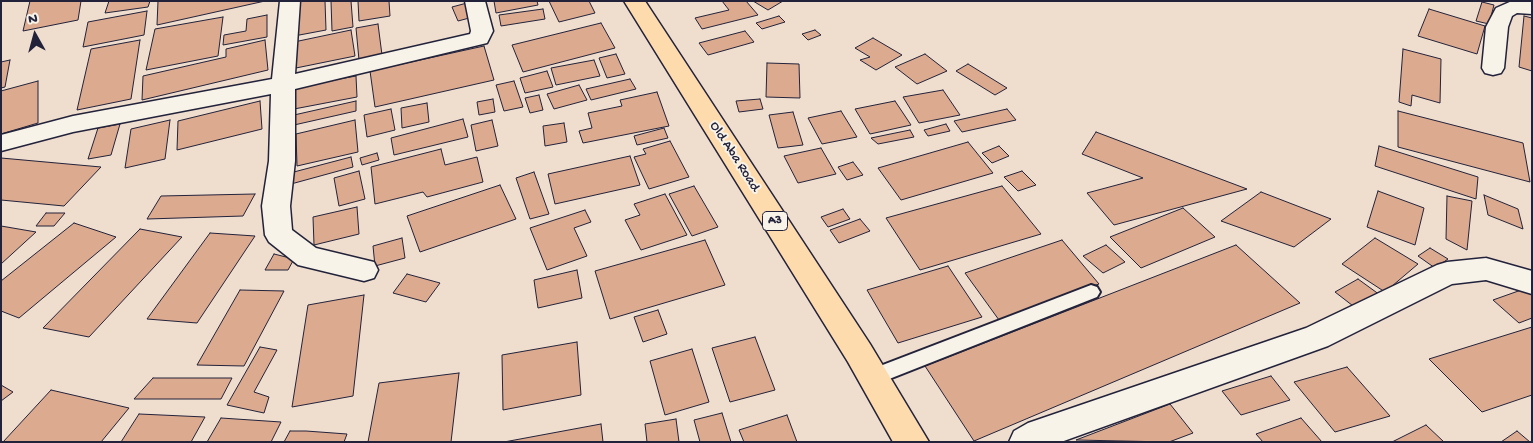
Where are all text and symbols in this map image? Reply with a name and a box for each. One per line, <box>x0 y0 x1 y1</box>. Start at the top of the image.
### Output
north arrow <box>10 10 60 60</box>
text: N <box>28 11 39 29</box>
street label: Old Aba Road <box>705 119 763 195</box>
road number: A3 <box>762 212 788 230</box>

